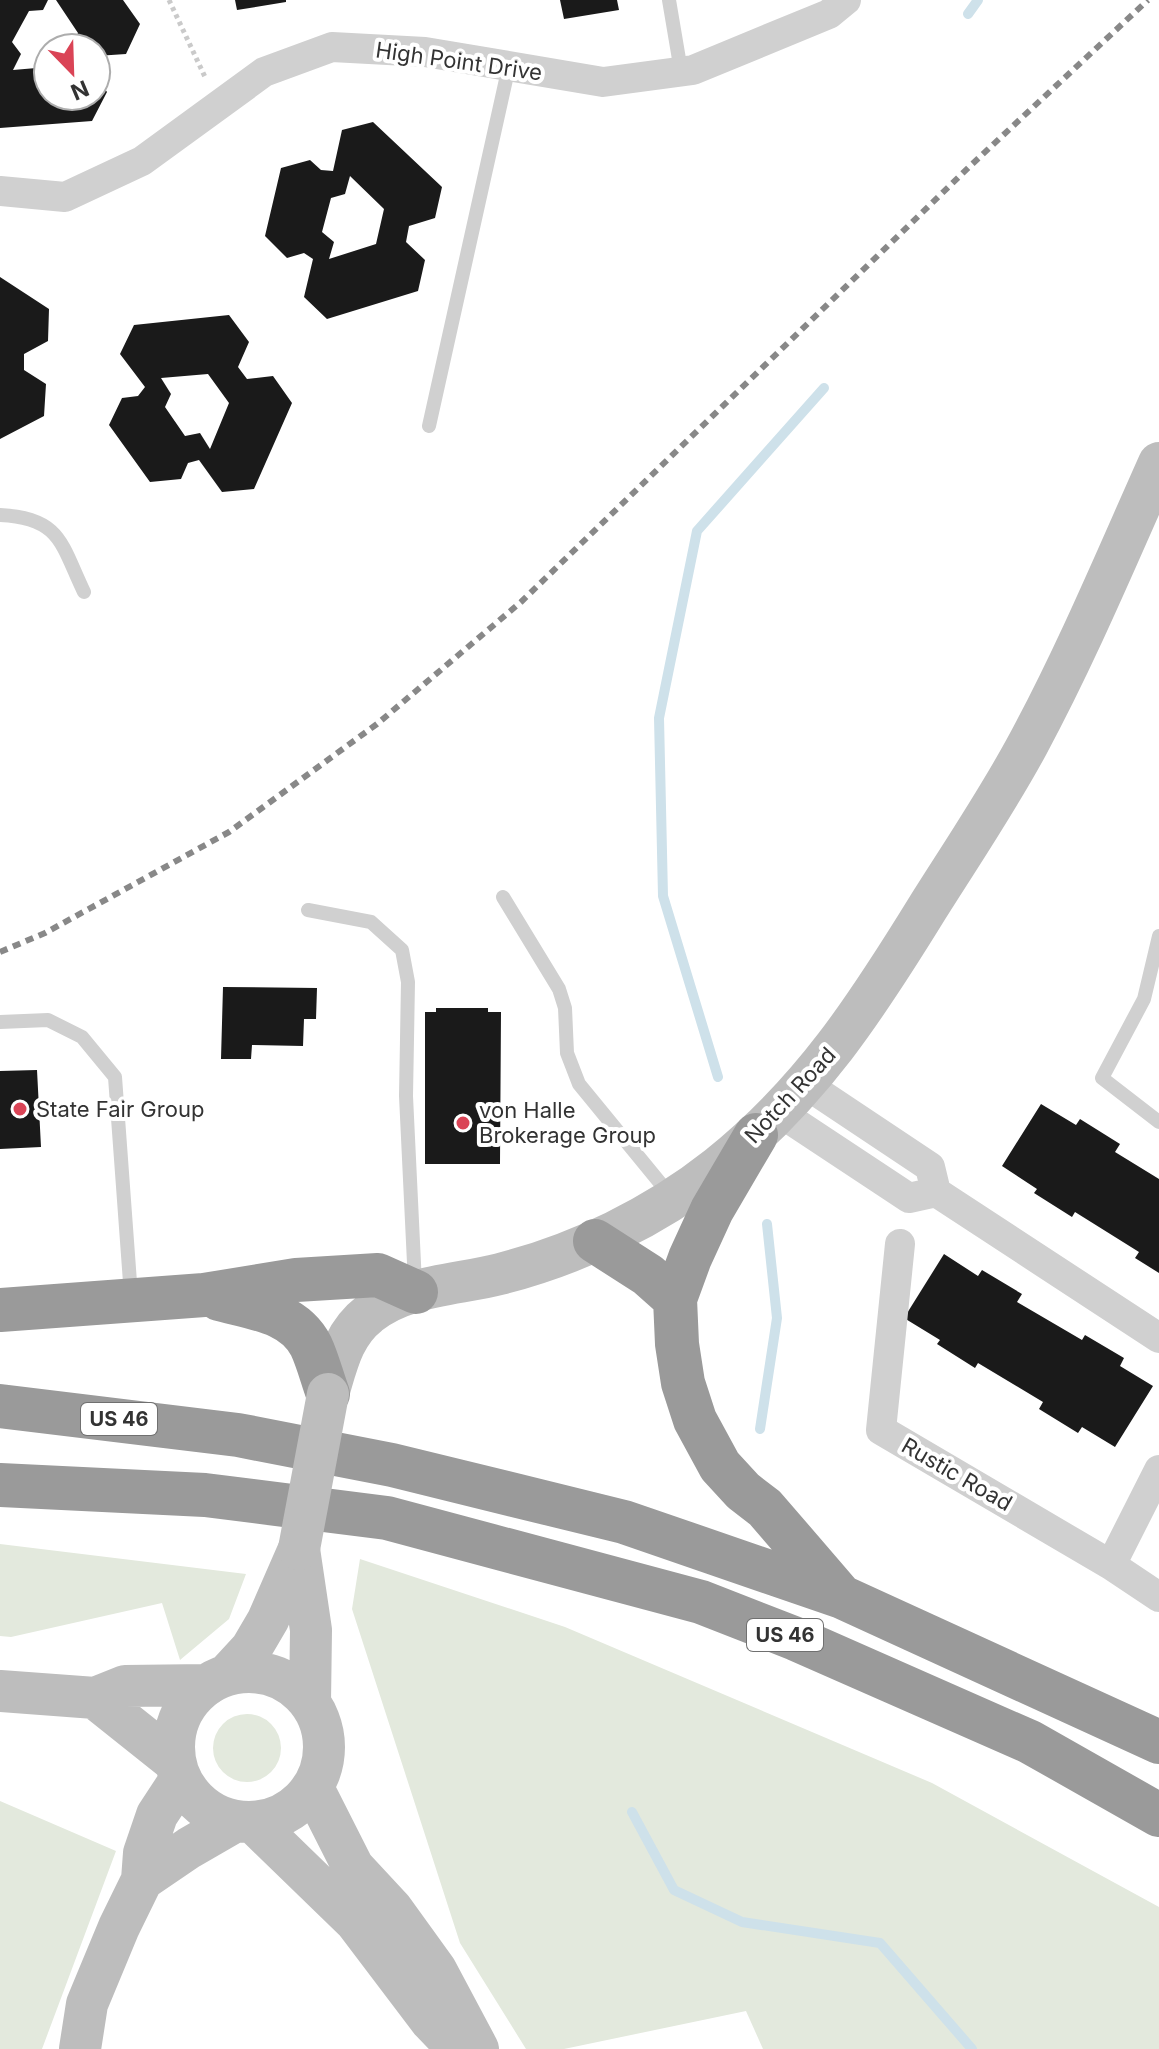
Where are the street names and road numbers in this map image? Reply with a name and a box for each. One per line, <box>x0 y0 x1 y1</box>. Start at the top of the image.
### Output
street label: High Point Drive <box>374 36 544 86</box>
street label: Notch Road <box>739 1042 841 1148</box>
road number: US 46 <box>81 1403 157 1435</box>
street label: Rustic Road <box>897 1432 1017 1516</box>
road number: US 46 <box>747 1619 823 1651</box>

